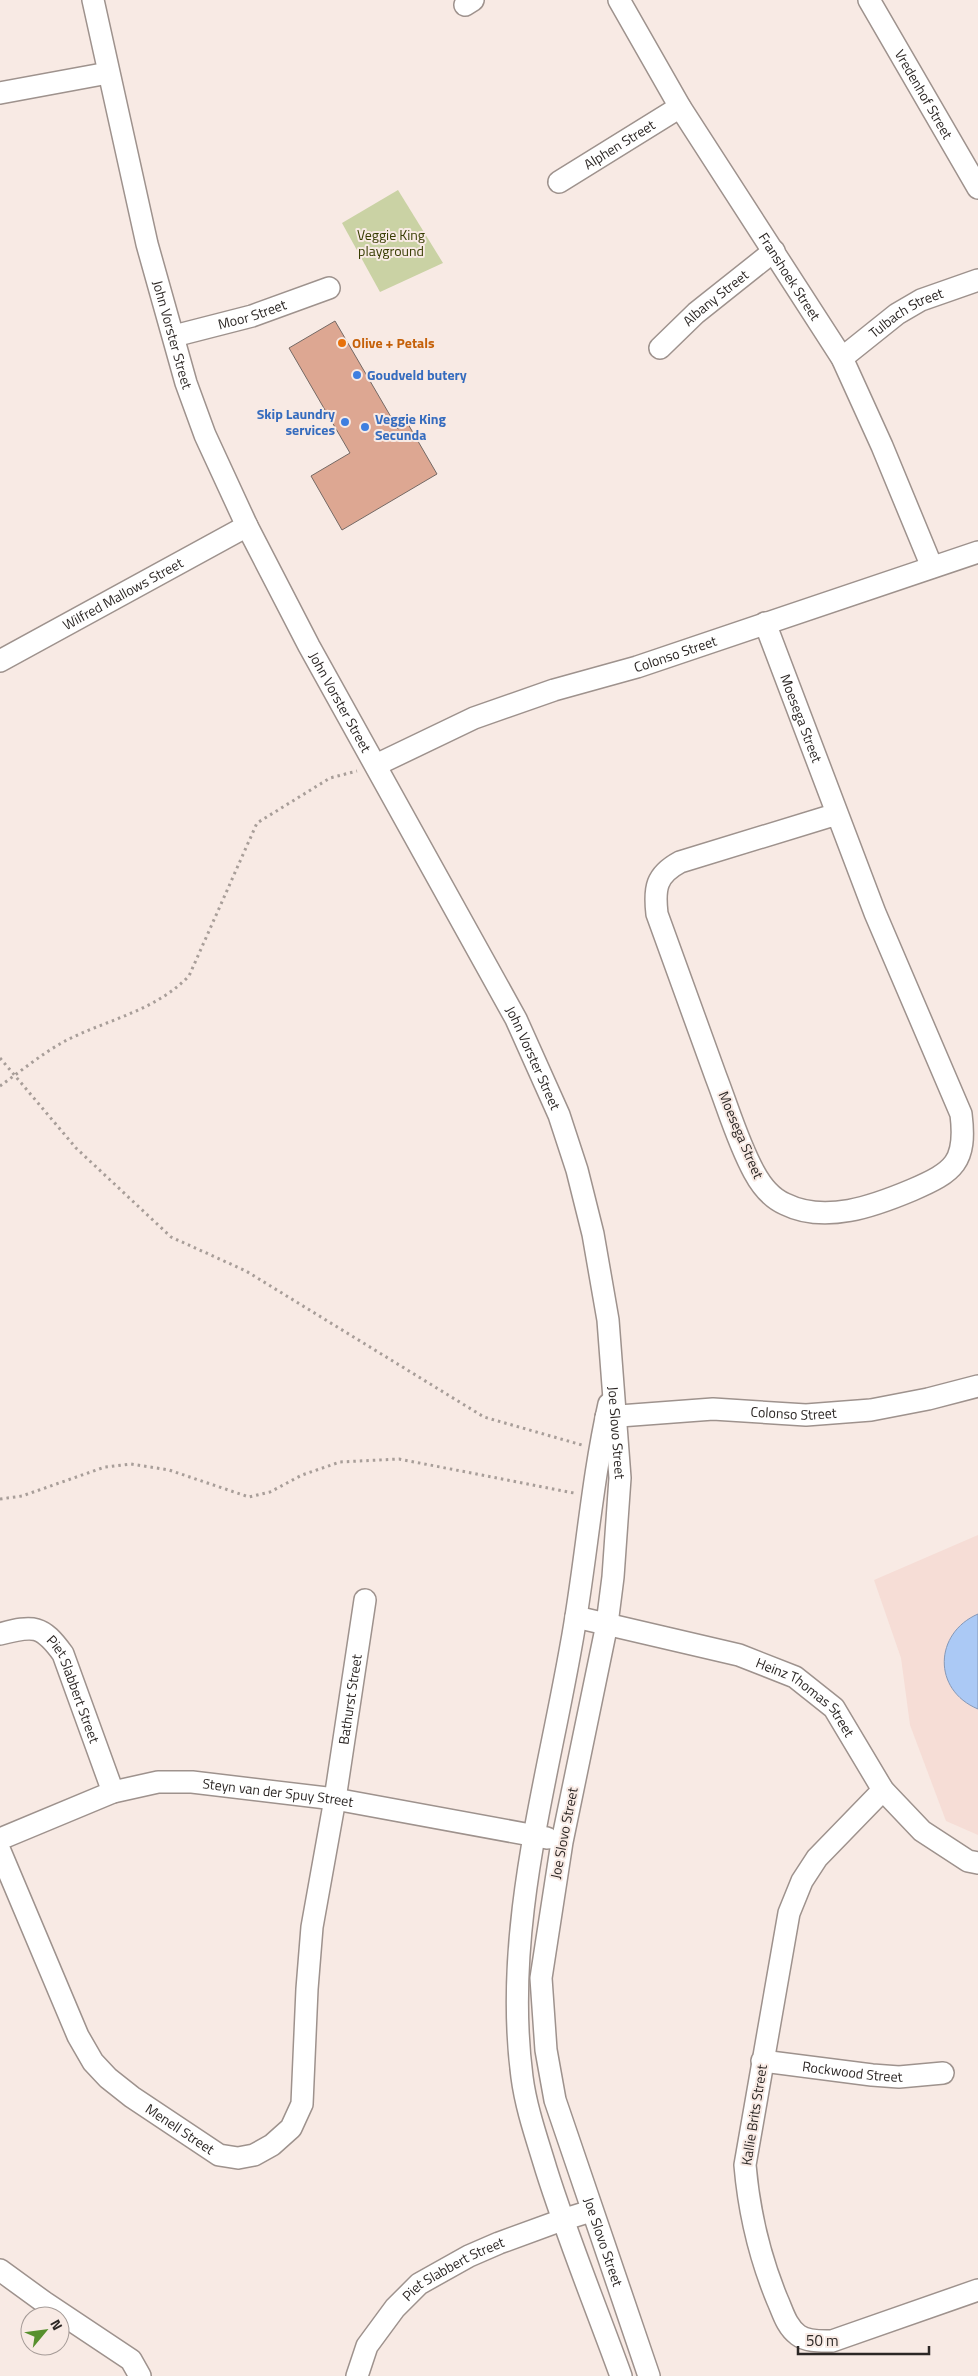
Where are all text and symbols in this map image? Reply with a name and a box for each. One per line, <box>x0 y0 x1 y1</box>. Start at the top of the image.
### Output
street label: Vredenhof Street <box>890 45 958 143</box>
street label: Alphen Street <box>579 114 659 174</box>
park label: Veggie King playground <box>357 224 425 261</box>
street label: Franshoek Street <box>754 228 826 324</box>
street label: Albany Street <box>678 264 753 331</box>
street label: John Vorster Street <box>148 278 198 392</box>
street label: Tulbach Street <box>864 282 946 343</box>
street label: Moor Street <box>216 293 289 334</box>
place label: Olive + Petals <box>352 332 435 353</box>
marker: Olive + Petals <box>336 337 348 349</box>
place label: Goudveld butery <box>367 364 467 385</box>
marker: Goudveld butery <box>351 369 363 381</box>
place label: Skip Laundry services <box>257 403 335 440</box>
place label: Veggie King Secunda <box>375 408 447 445</box>
marker: Skip Laundry services <box>339 416 351 428</box>
marker: Veggie King Secunda <box>359 421 371 433</box>
street label: Wilfred Mallows Street <box>59 552 187 635</box>
street label: Colonso Street <box>631 630 719 677</box>
street label: John Vorster Street <box>304 648 377 756</box>
street label: Moesega Street <box>775 671 828 766</box>
street label: John Vorster Street <box>501 1002 566 1113</box>
street label: Moesega Street <box>714 1088 769 1182</box>
street label: Joe Slovo Street <box>603 1386 631 1480</box>
street label: Colonso Street <box>750 1400 837 1425</box>
street label: Piet Slabbert Street <box>42 1630 105 1746</box>
street label: Heinz Thomas Street <box>753 1652 860 1741</box>
street label: Bathurst Street <box>332 1653 367 1746</box>
street label: Steyn van der Spuy Street <box>201 1772 355 1812</box>
street label: Joe Slovo Street <box>544 1785 583 1880</box>
street label: Rockwood Street <box>801 2055 903 2087</box>
street label: Kallie Brits Street <box>735 2063 772 2167</box>
street label: Menell Street <box>142 2098 219 2159</box>
street label: Joe Slovo Street <box>579 2194 629 2289</box>
street label: Piet Slabbert Street <box>397 2231 507 2305</box>
north arrow <box>20 2306 70 2356</box>
text: N <box>45 2315 68 2334</box>
scale bar <box>798 2324 929 2356</box>
text: 50 m <box>806 2329 839 2352</box>

